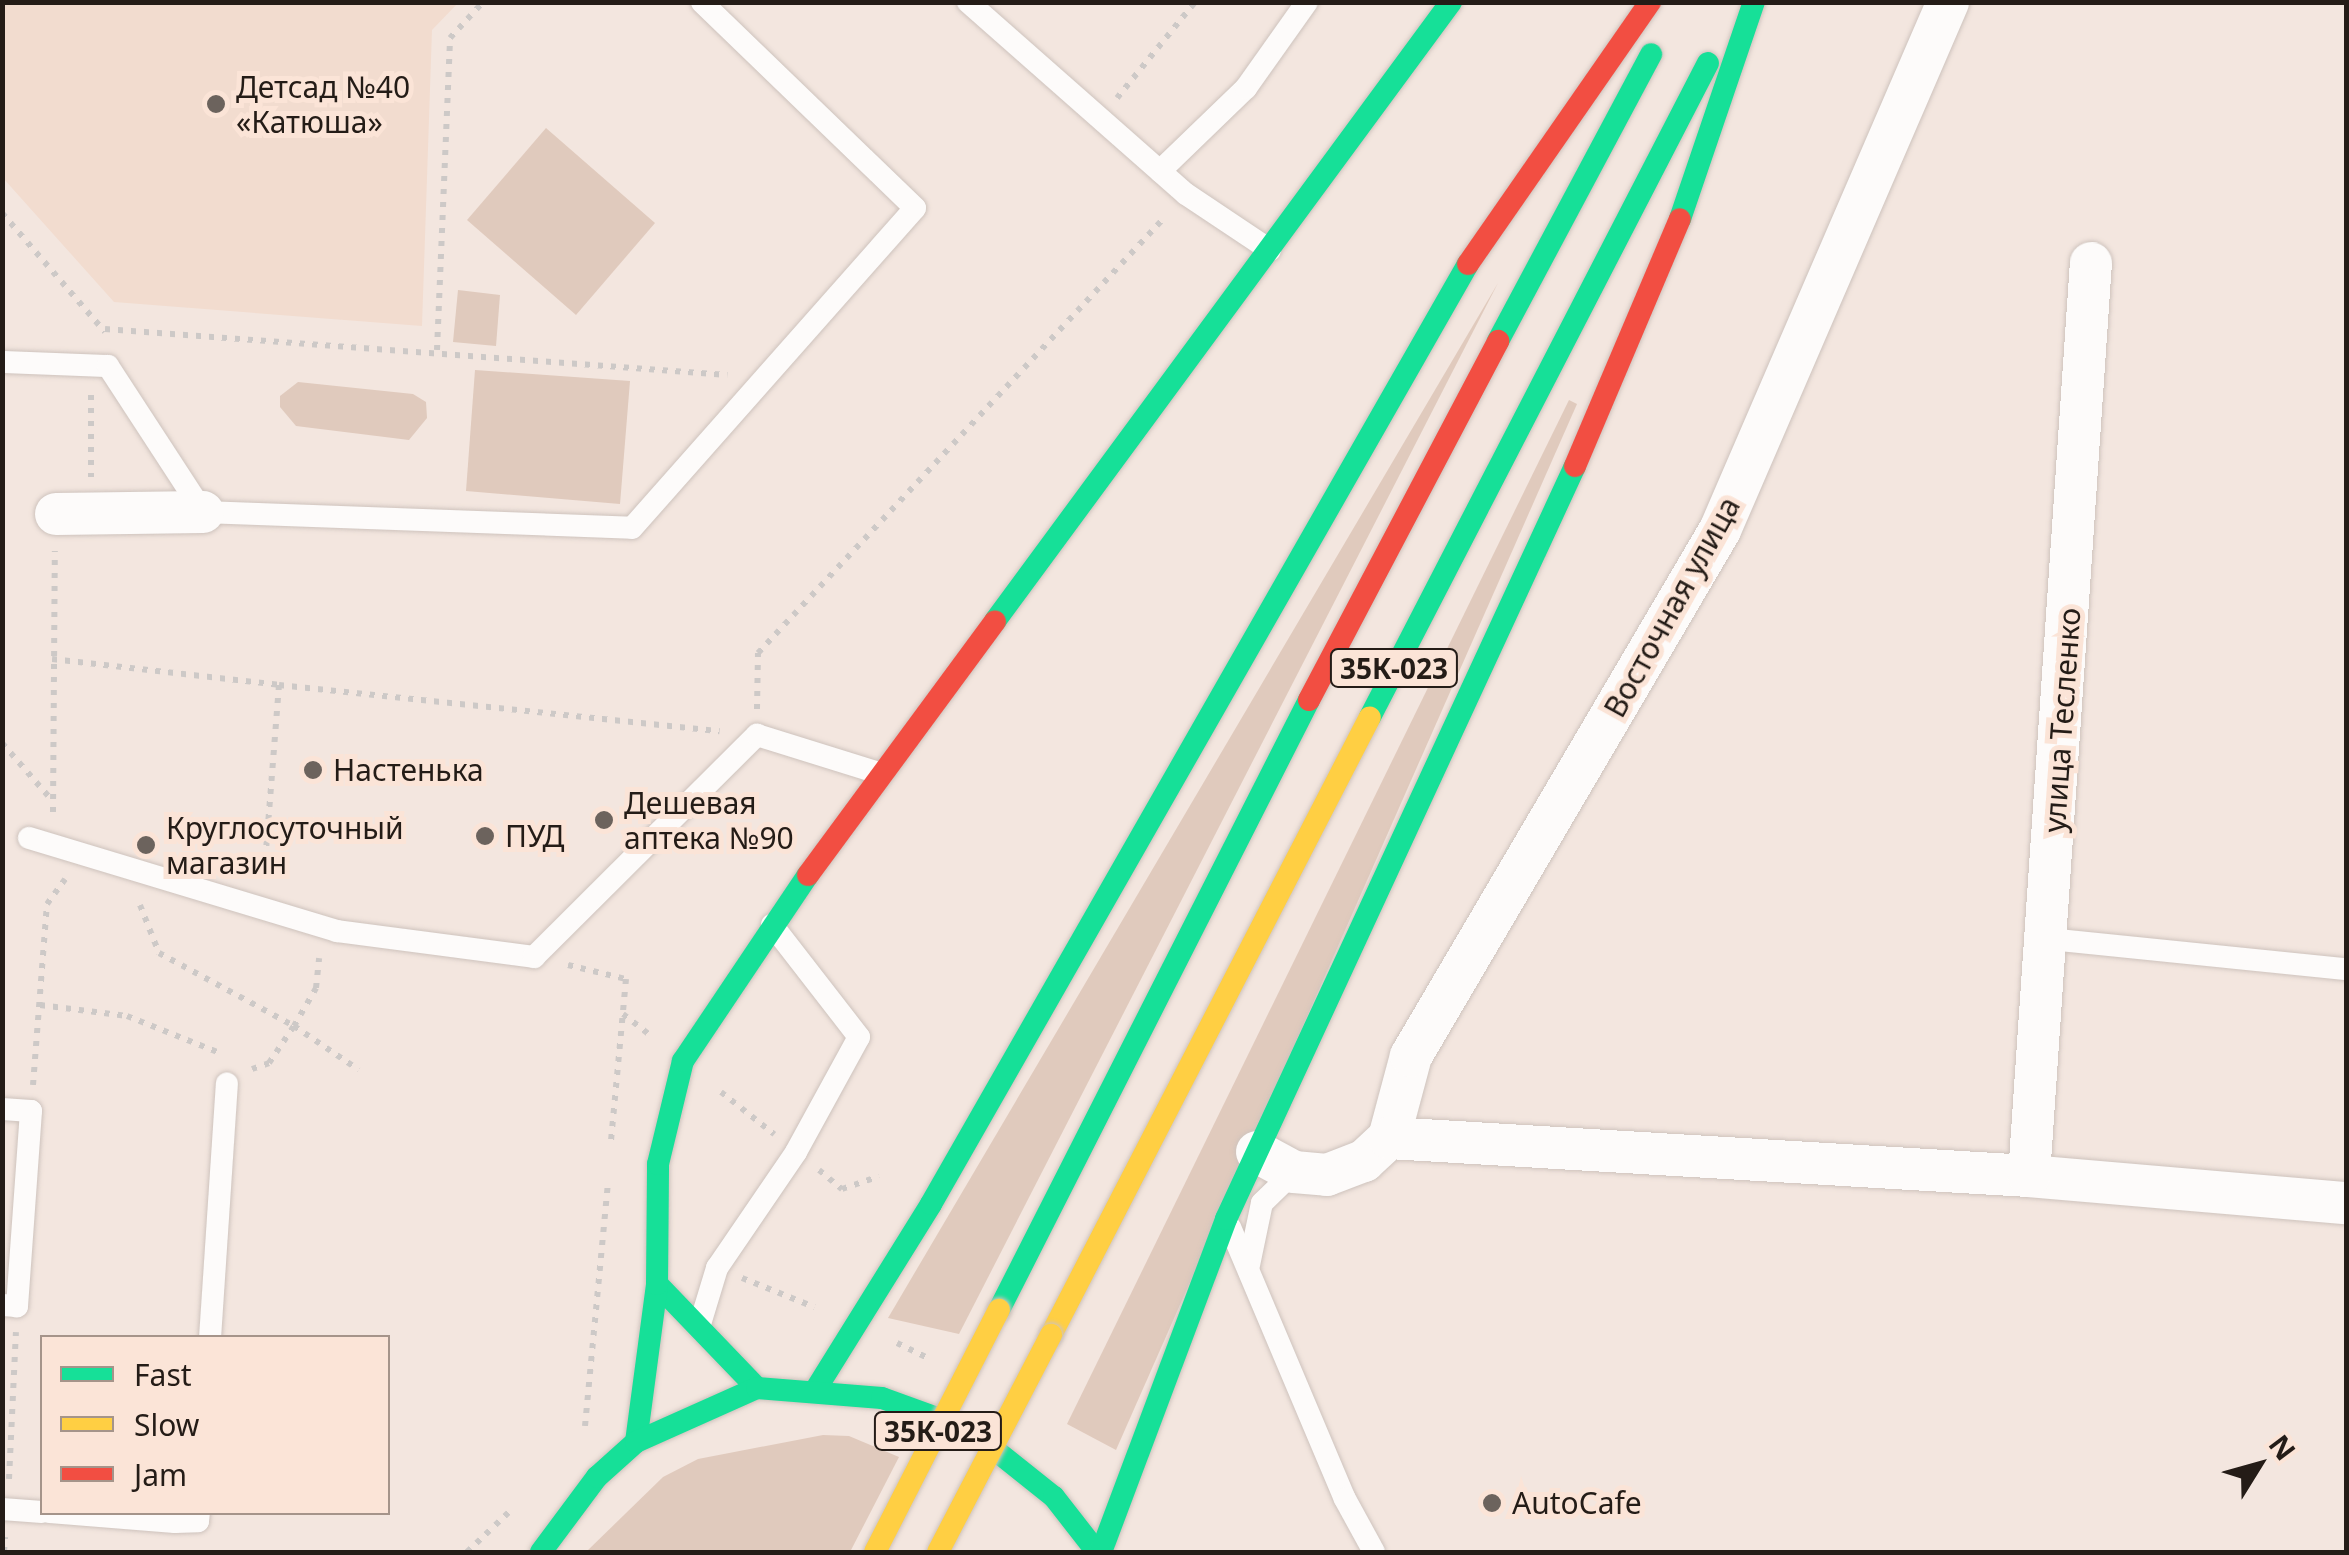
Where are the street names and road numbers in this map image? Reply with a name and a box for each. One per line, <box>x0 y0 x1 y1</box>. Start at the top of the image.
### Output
street label: Восточная улица <box>1597 491 1747 723</box>
street label: улица Тесленко <box>2036 606 2088 834</box>
road number: 35К-023 <box>1329 645 1459 691</box>
road number: 35К-023 <box>873 1408 1003 1454</box>

